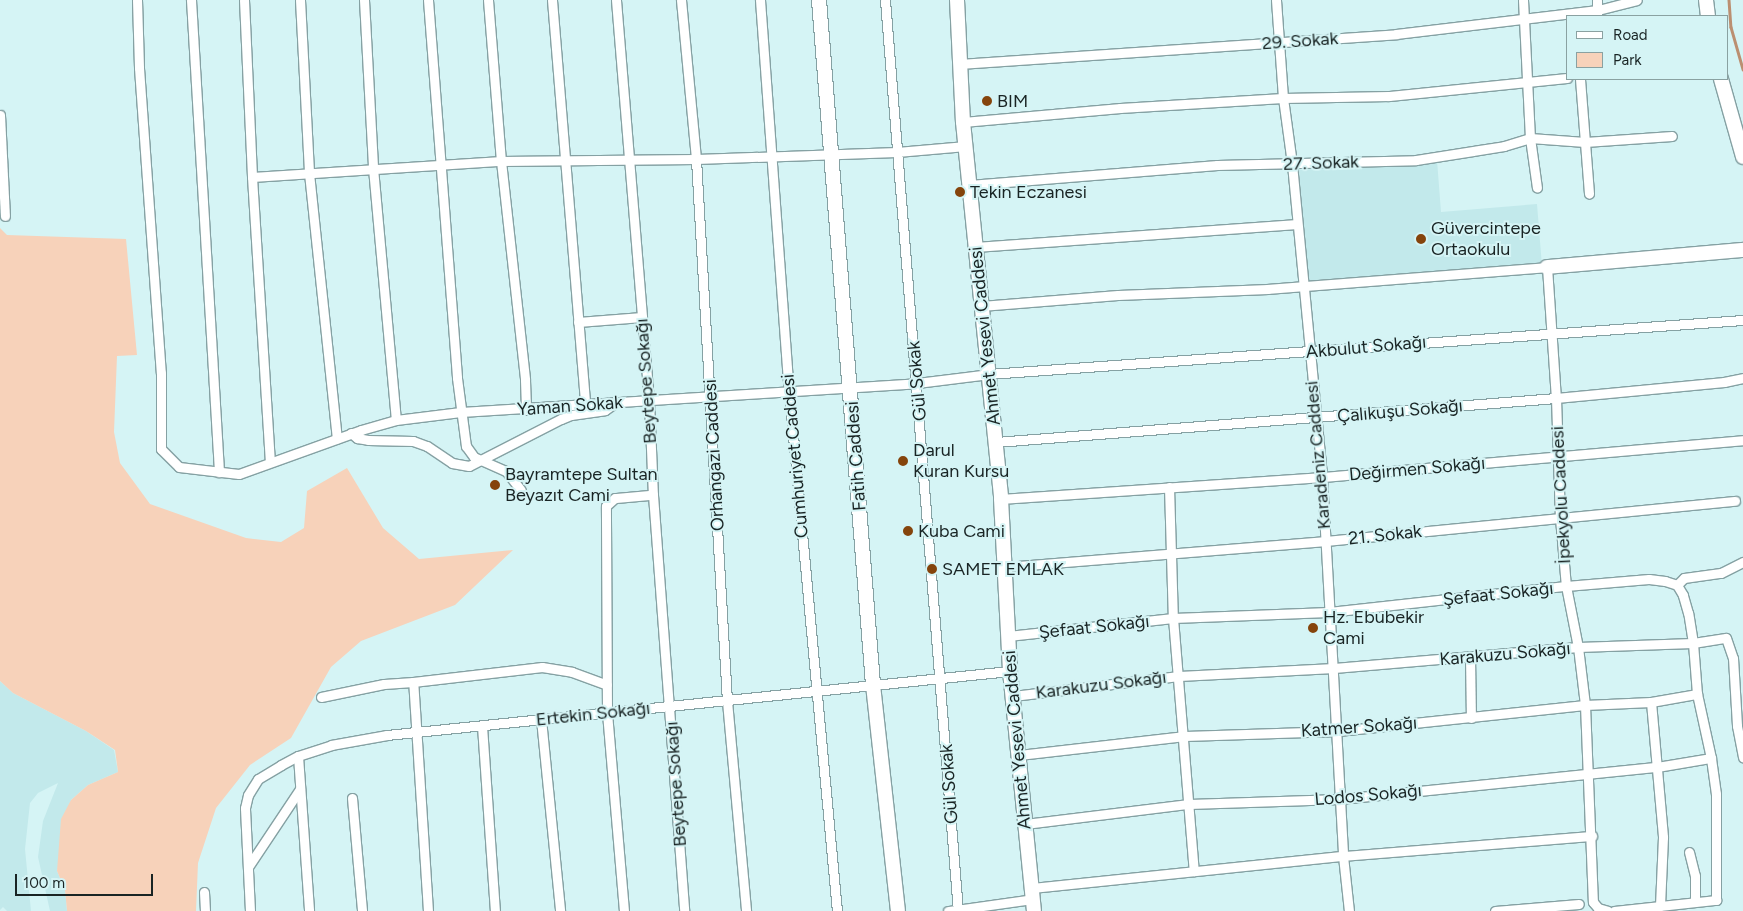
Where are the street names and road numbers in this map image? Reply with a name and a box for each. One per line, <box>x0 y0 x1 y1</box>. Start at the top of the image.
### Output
street label: 29. Sokak <box>1261 28 1339 54</box>
street label: 27. Sokak <box>1283 151 1359 175</box>
street label: Ahmet Yesevi Caddesi <box>965 245 1005 427</box>
street label: Beytepe Sokağı <box>631 318 661 444</box>
street label: Akbulut Sokağı <box>1305 331 1427 363</box>
street label: Gül Sokak <box>903 340 931 422</box>
street label: Cumhuriyet Caddesi <box>777 373 813 539</box>
street label: Orhangazi Caddesi <box>699 378 729 532</box>
street label: Karadeniz Caddesi <box>1301 380 1335 530</box>
street label: Yaman Sokak <box>516 392 624 420</box>
street label: Çalıkuşu Sokağı <box>1336 395 1464 427</box>
street label: Fatih Caddesi <box>841 400 871 512</box>
street label: İpekyolu Caddesi <box>1547 426 1575 564</box>
street label: Değirmen Sokağı <box>1348 452 1486 486</box>
street label: 21. Sokak <box>1347 520 1423 550</box>
street label: Şefaat Sokağı <box>1442 577 1554 611</box>
street label: Şefaat Sokağı <box>1038 610 1150 644</box>
street label: Karakuzu Sokağı <box>1439 638 1571 670</box>
street label: Ahmet Yesevi Caddesi <box>998 649 1036 831</box>
street label: Karakuzu Sokağı <box>1035 666 1167 704</box>
street label: Ertekin Sokağı <box>535 697 651 731</box>
street label: Katmer Sokağı <box>1300 712 1418 742</box>
street label: Beytepe Sokağı <box>661 721 691 847</box>
street label: Gül Sokak <box>935 743 963 825</box>
street label: Lodos Sokağı <box>1313 780 1423 810</box>

